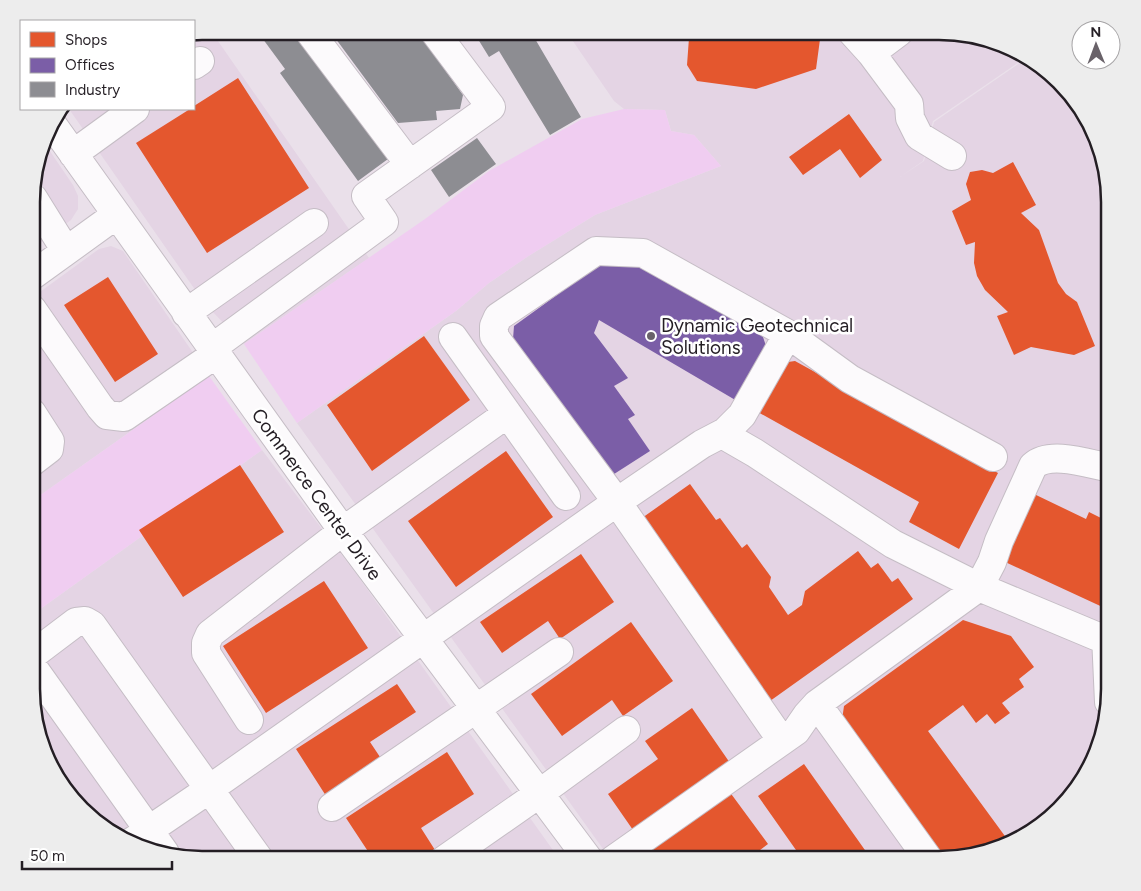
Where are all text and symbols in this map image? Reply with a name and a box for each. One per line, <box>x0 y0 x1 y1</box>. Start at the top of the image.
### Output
legend <box>20 20 195 110</box>
north arrow <box>1071 20 1121 70</box>
text: N <box>1090 24 1101 41</box>
text: Shops <box>65 31 107 49</box>
text: Offices <box>65 56 115 74</box>
text: Industry <box>65 81 120 99</box>
place label: Dynamic Geotechnical Solutions <box>661 314 853 359</box>
marker: Dynamic Geotechnical Solutions <box>645 330 657 342</box>
street label: Commerce Center Drive <box>247 404 387 585</box>
scale bar <box>22 838 172 870</box>
text: 50 m <box>30 847 65 865</box>

